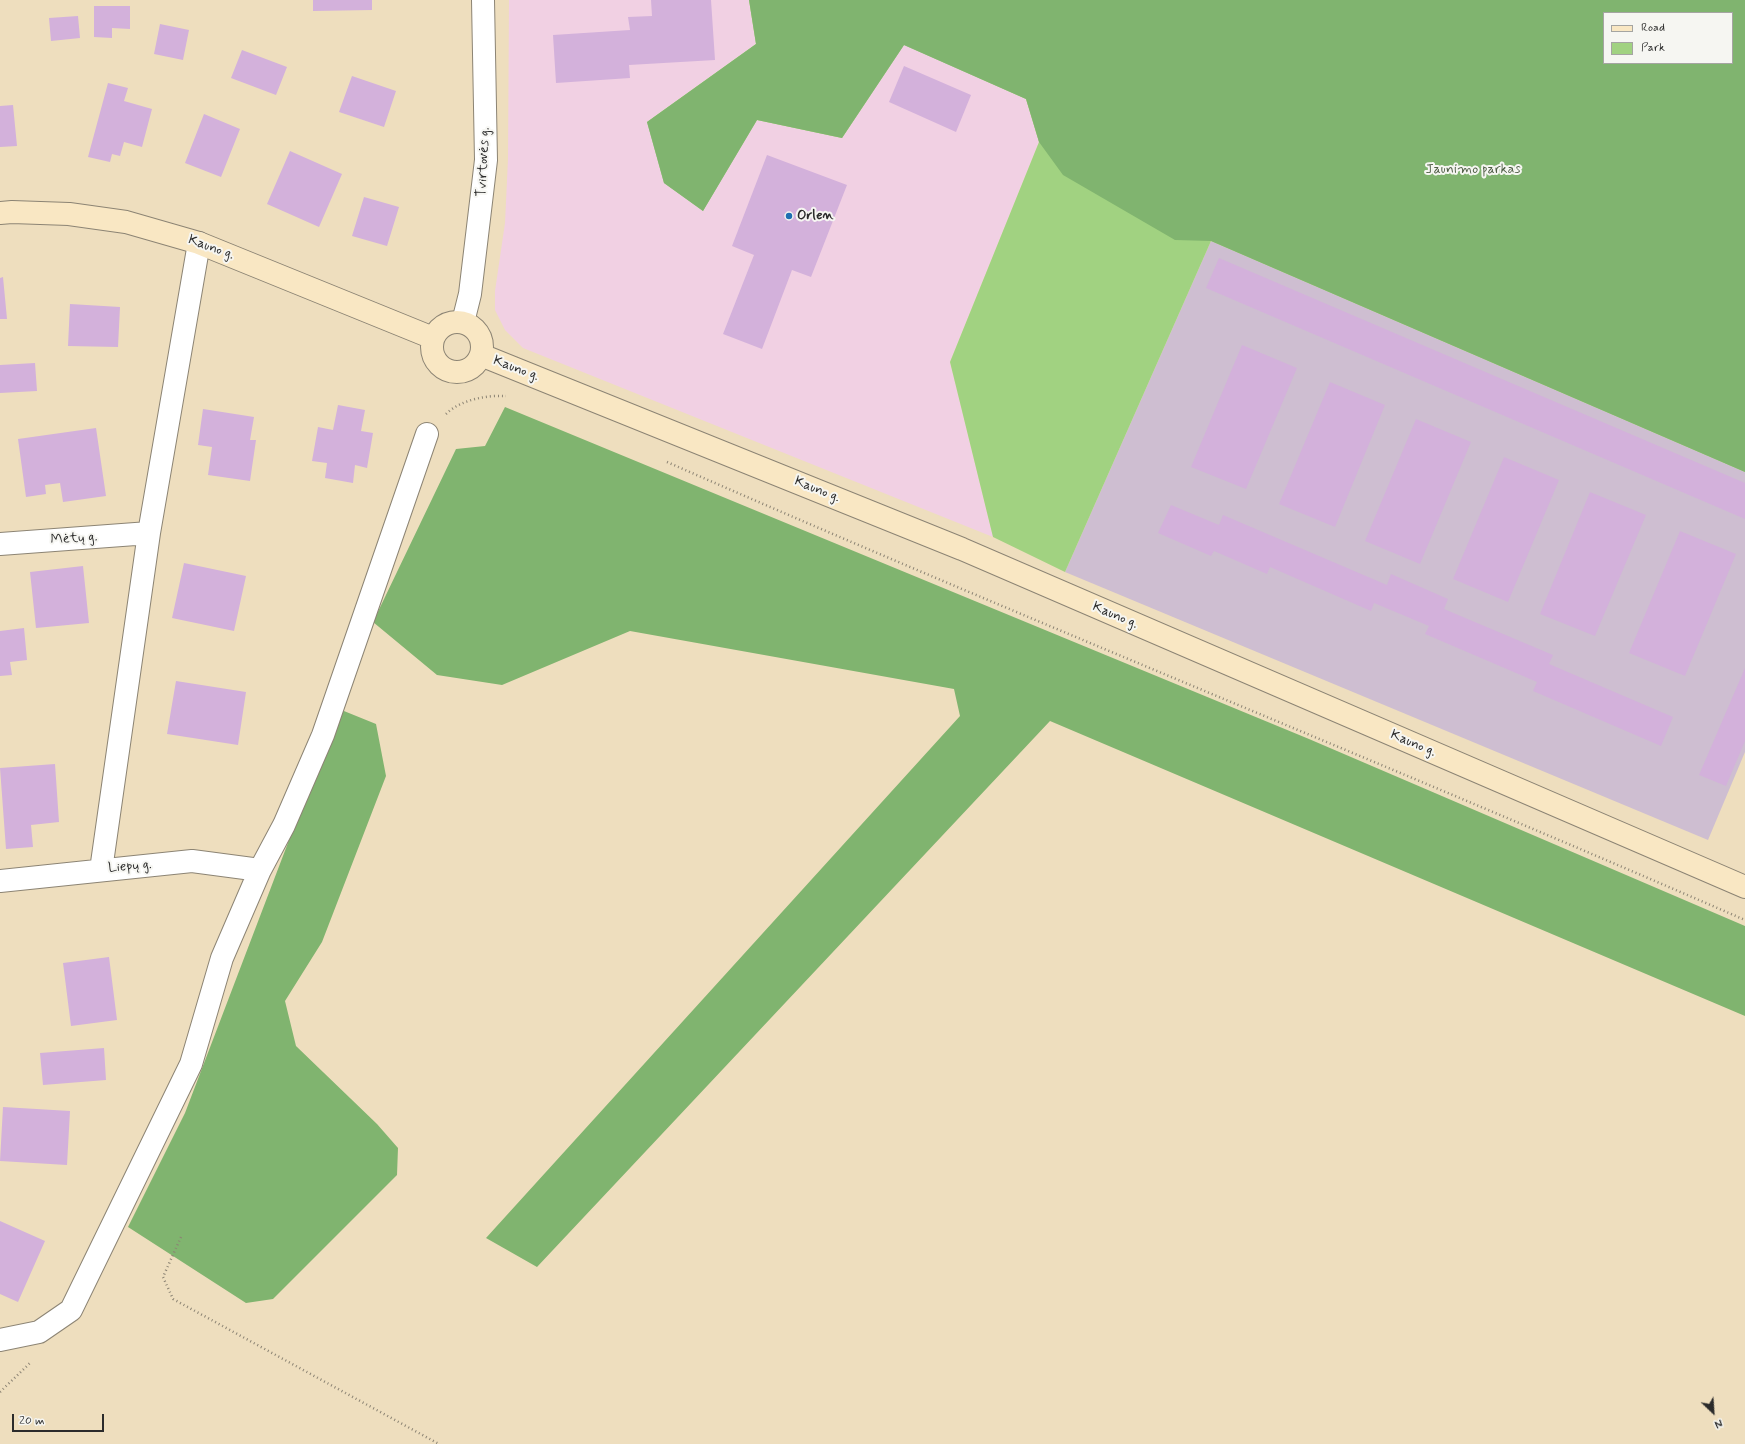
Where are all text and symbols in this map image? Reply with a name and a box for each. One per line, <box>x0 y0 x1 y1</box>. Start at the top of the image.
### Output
legend <box>1603 12 1733 64</box>
text: Road <box>1641 20 1665 36</box>
text: Park <box>1641 40 1665 56</box>
street label: Tvirtovės g. <box>474 127 494 197</box>
park label: Jaunimo parkas <box>1425 162 1521 178</box>
place label: Orlen <box>797 208 833 224</box>
marker: Orlen <box>784 211 794 221</box>
street label: Kauno g. <box>186 232 236 264</box>
street label: Kauno g. <box>491 353 541 385</box>
street label: Kauno g. <box>792 473 842 507</box>
street label: Mėtų g. <box>50 529 98 549</box>
street label: Kauno g. <box>1090 599 1140 633</box>
street label: Kauno g. <box>1388 727 1438 761</box>
street label: Liepų g. <box>108 857 152 877</box>
north arrow <box>1693 1392 1733 1432</box>
scale bar <box>14 1406 106 1432</box>
text: 20 m <box>19 1413 45 1429</box>
text: N <box>1712 1415 1724 1431</box>

